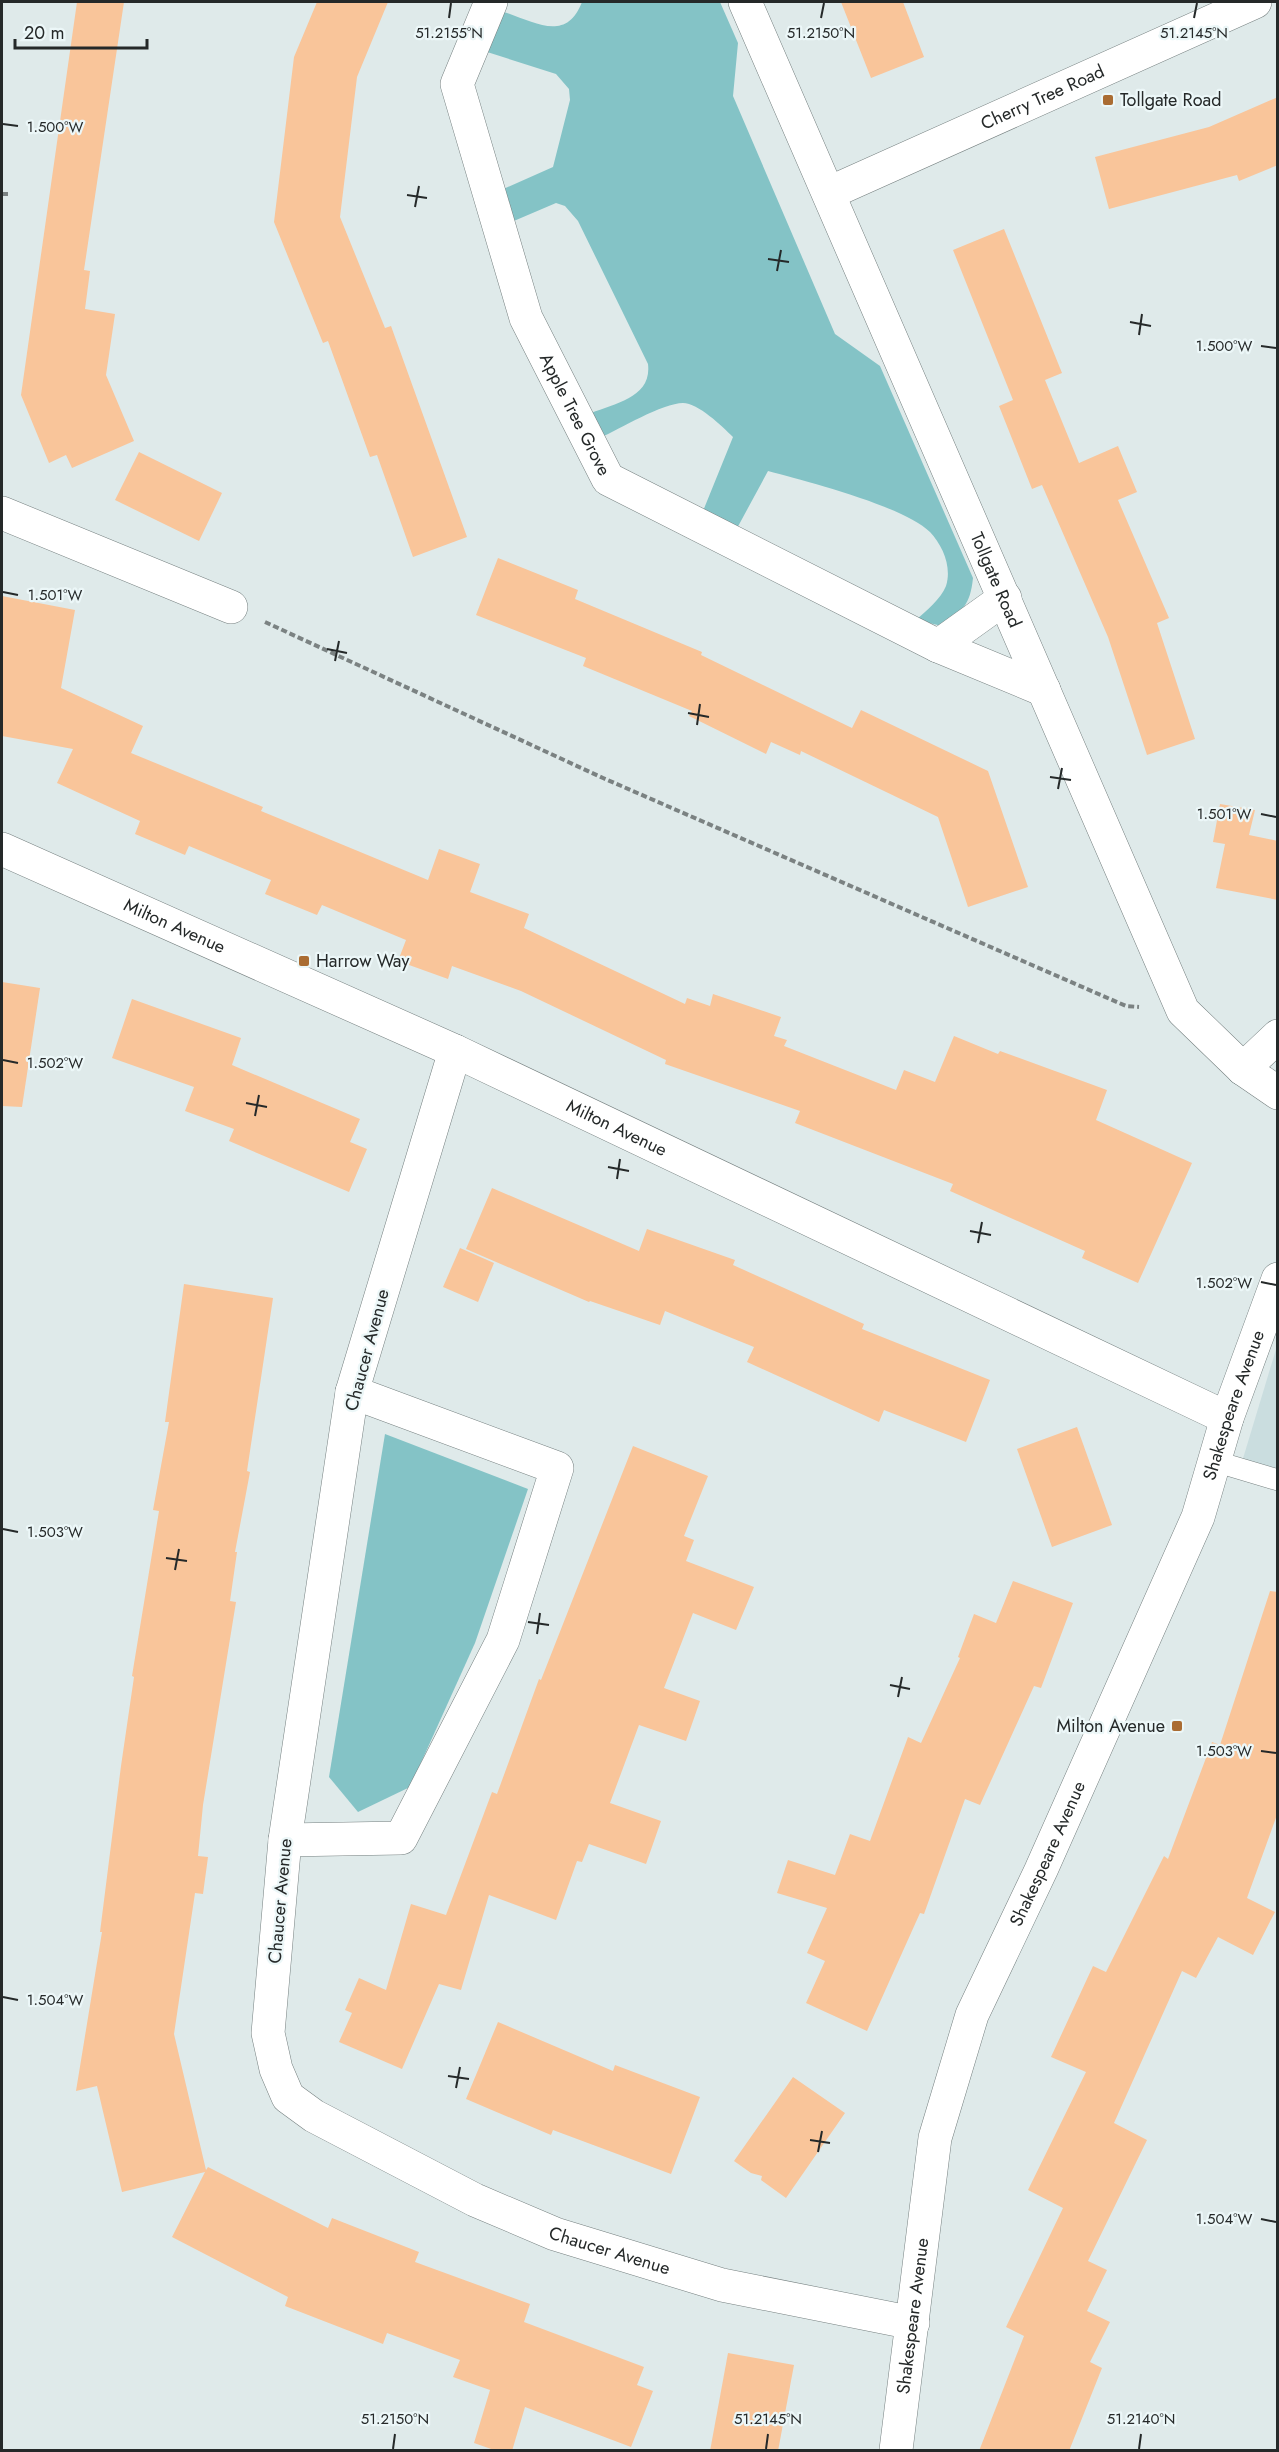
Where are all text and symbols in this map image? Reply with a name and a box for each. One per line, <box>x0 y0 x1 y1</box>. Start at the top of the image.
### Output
scale bar <box>15 12 147 50</box>
text: 20 m <box>24 20 64 46</box>
text: 51.2155°N <box>415 22 483 44</box>
text: 51.2150°N <box>787 22 855 44</box>
text: 51.2145°N <box>1160 22 1228 44</box>
street label: Cherry Tree Road <box>977 58 1109 136</box>
place label: Tollgate Road <box>1120 87 1221 113</box>
marker: Tollgate Road <box>1101 93 1115 107</box>
text: 1.500°W <box>27 116 84 138</box>
text: 1.500°W <box>1196 335 1253 357</box>
street label: Apple Tree Grove <box>533 349 617 480</box>
street label: Tollgate Road <box>964 528 1028 632</box>
text: 1.501°W <box>28 584 82 606</box>
text: 1.501°W <box>1197 803 1251 825</box>
street label: Milton Avenue <box>120 892 229 960</box>
place label: Harrow Way <box>316 948 409 974</box>
marker: Harrow Way <box>297 954 311 968</box>
text: 1.502°W <box>27 1052 83 1074</box>
street label: Milton Avenue <box>562 1093 671 1163</box>
text: 1.502°W <box>1196 1272 1252 1294</box>
street label: Chaucer Avenue <box>338 1286 396 1414</box>
street label: Shakespeare Avenue <box>1196 1327 1271 1484</box>
text: 1.503°W <box>27 1521 83 1543</box>
place label: Milton Avenue <box>1057 1713 1165 1739</box>
marker: Milton Avenue <box>1170 1719 1184 1733</box>
text: 1.503°W <box>1196 1740 1252 1762</box>
street label: Shakespeare Avenue <box>1003 1777 1092 1931</box>
street label: Chaucer Avenue <box>262 1837 298 1965</box>
text: 1.504°W <box>27 1989 83 2011</box>
text: 1.504°W <box>1196 2208 1252 2230</box>
street label: Chaucer Avenue <box>546 2220 673 2281</box>
street label: Shakespeare Avenue <box>890 2236 935 2396</box>
text: 51.2150°N <box>361 2408 429 2430</box>
text: 51.2145°N <box>734 2408 802 2430</box>
text: 51.2140°N <box>1107 2408 1175 2430</box>

